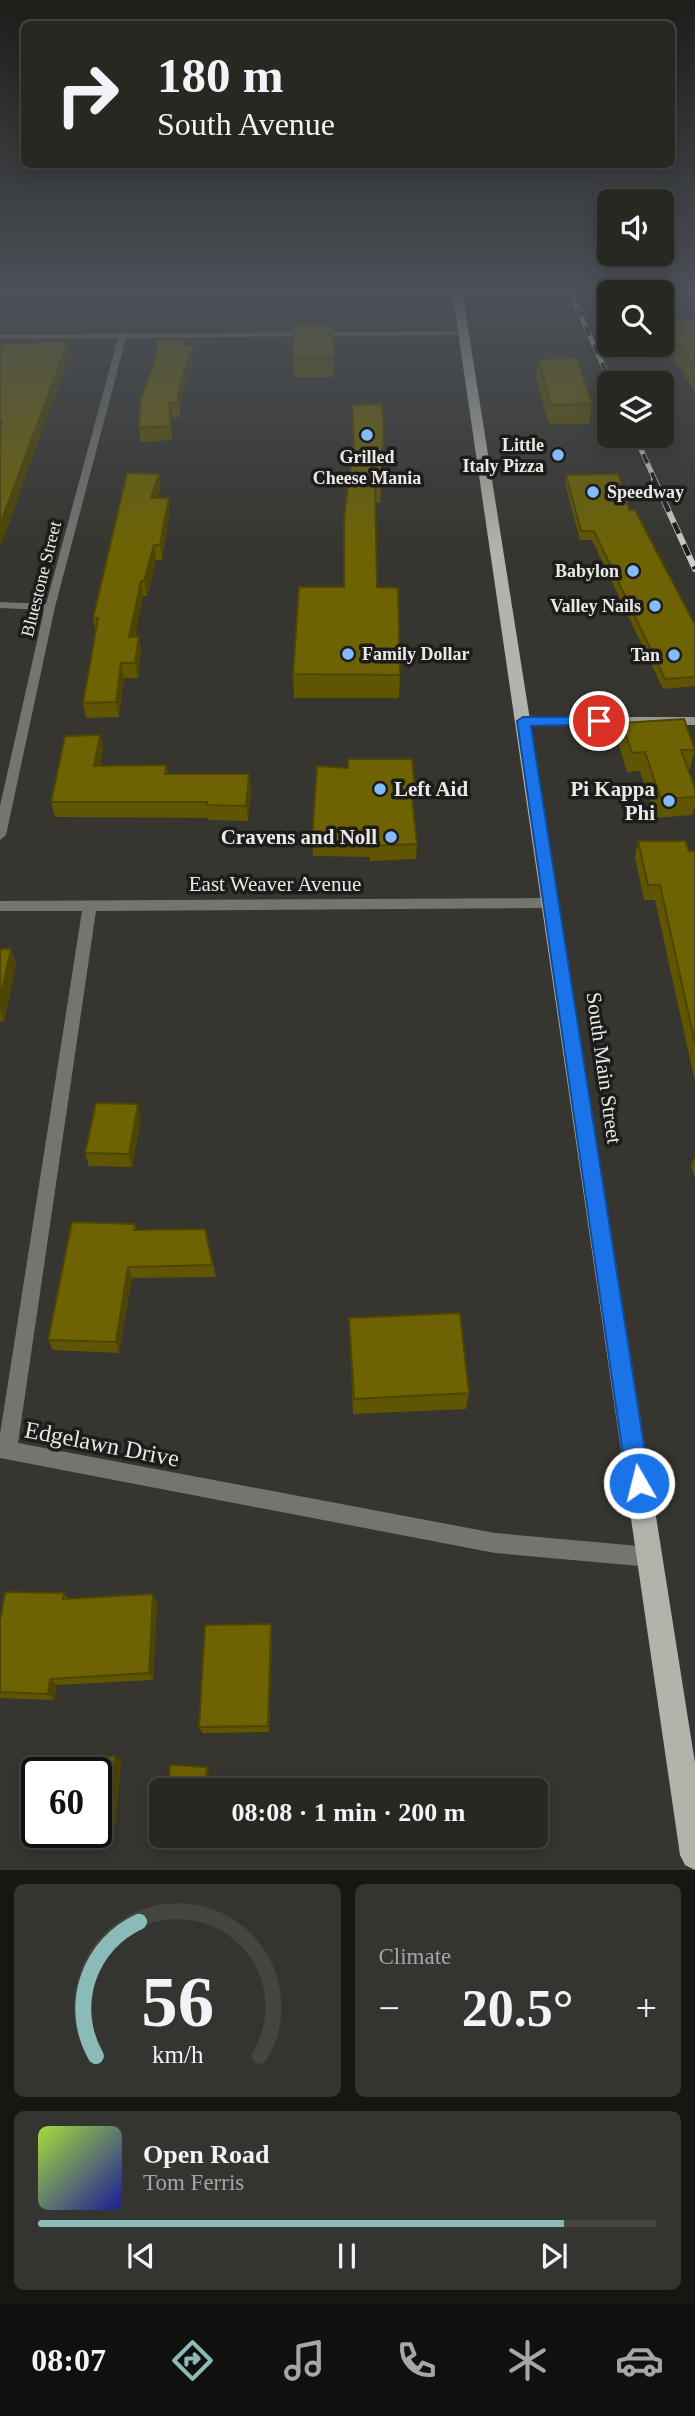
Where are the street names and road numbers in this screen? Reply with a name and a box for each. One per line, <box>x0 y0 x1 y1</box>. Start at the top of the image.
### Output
street label: Bluestone Street <box>17 519 65 639</box>
street label: East Weaver Avenue <box>189 872 361 896</box>
street label: South Main Street <box>581 991 627 1146</box>
street label: Edgelawn Drive <box>23 1416 181 1472</box>

